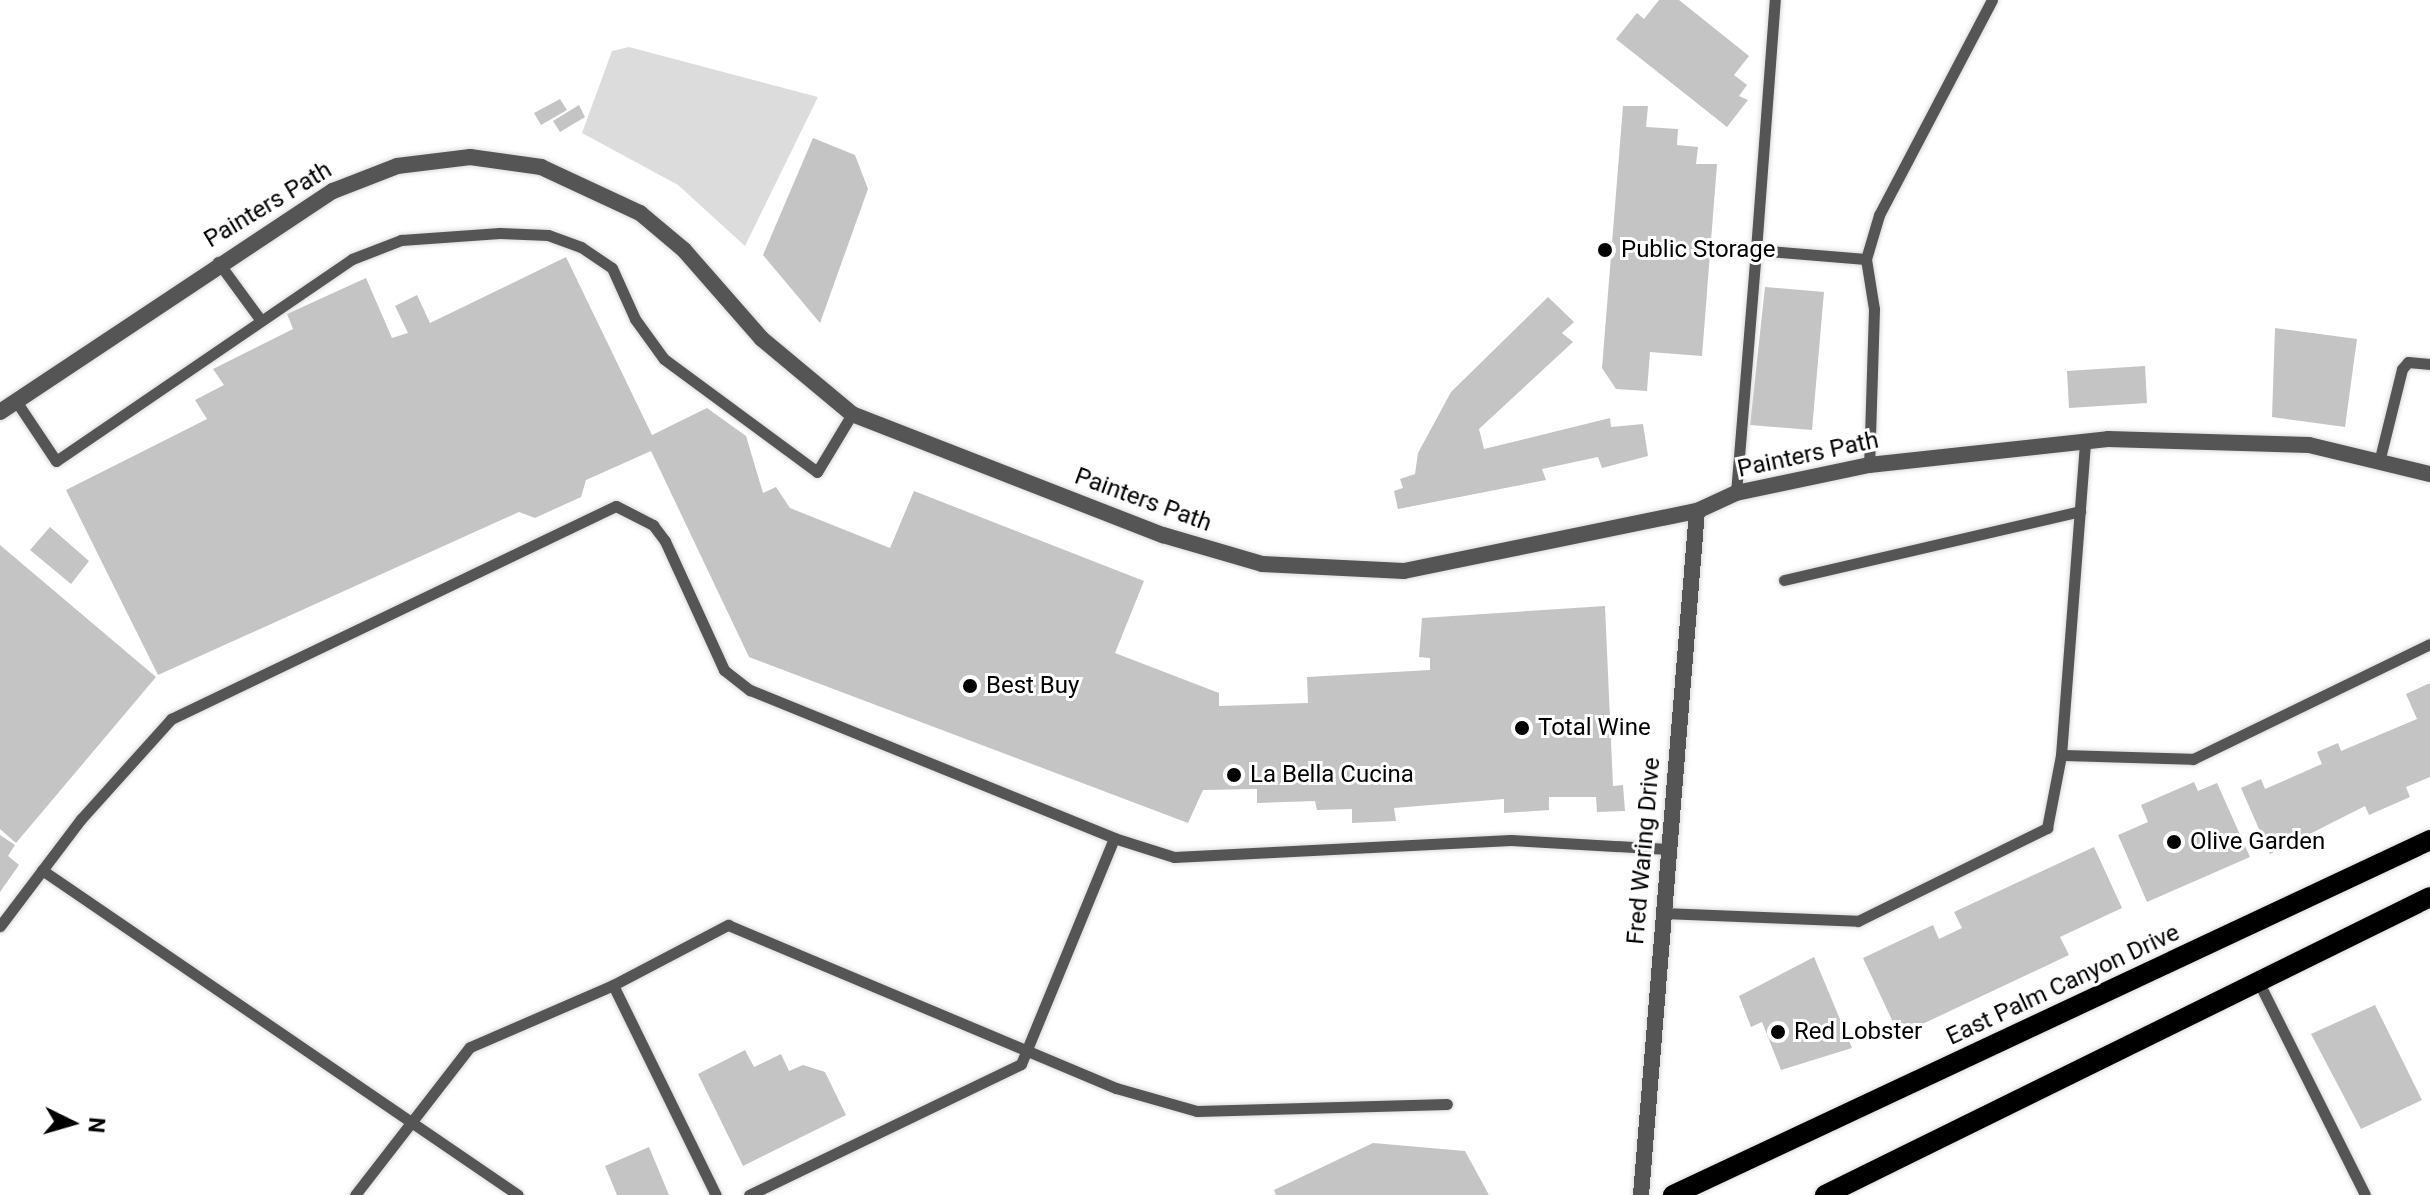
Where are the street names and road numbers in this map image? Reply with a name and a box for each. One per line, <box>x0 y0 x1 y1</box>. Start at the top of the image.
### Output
street label: Painters Path <box>199 156 337 254</box>
street label: Painters Path <box>1735 426 1881 484</box>
street label: Painters Path <box>1071 462 1215 538</box>
street label: Fred Waring Drive <box>1621 756 1667 946</box>
street label: East Palm Canyon Drive <box>1942 918 2184 1052</box>

